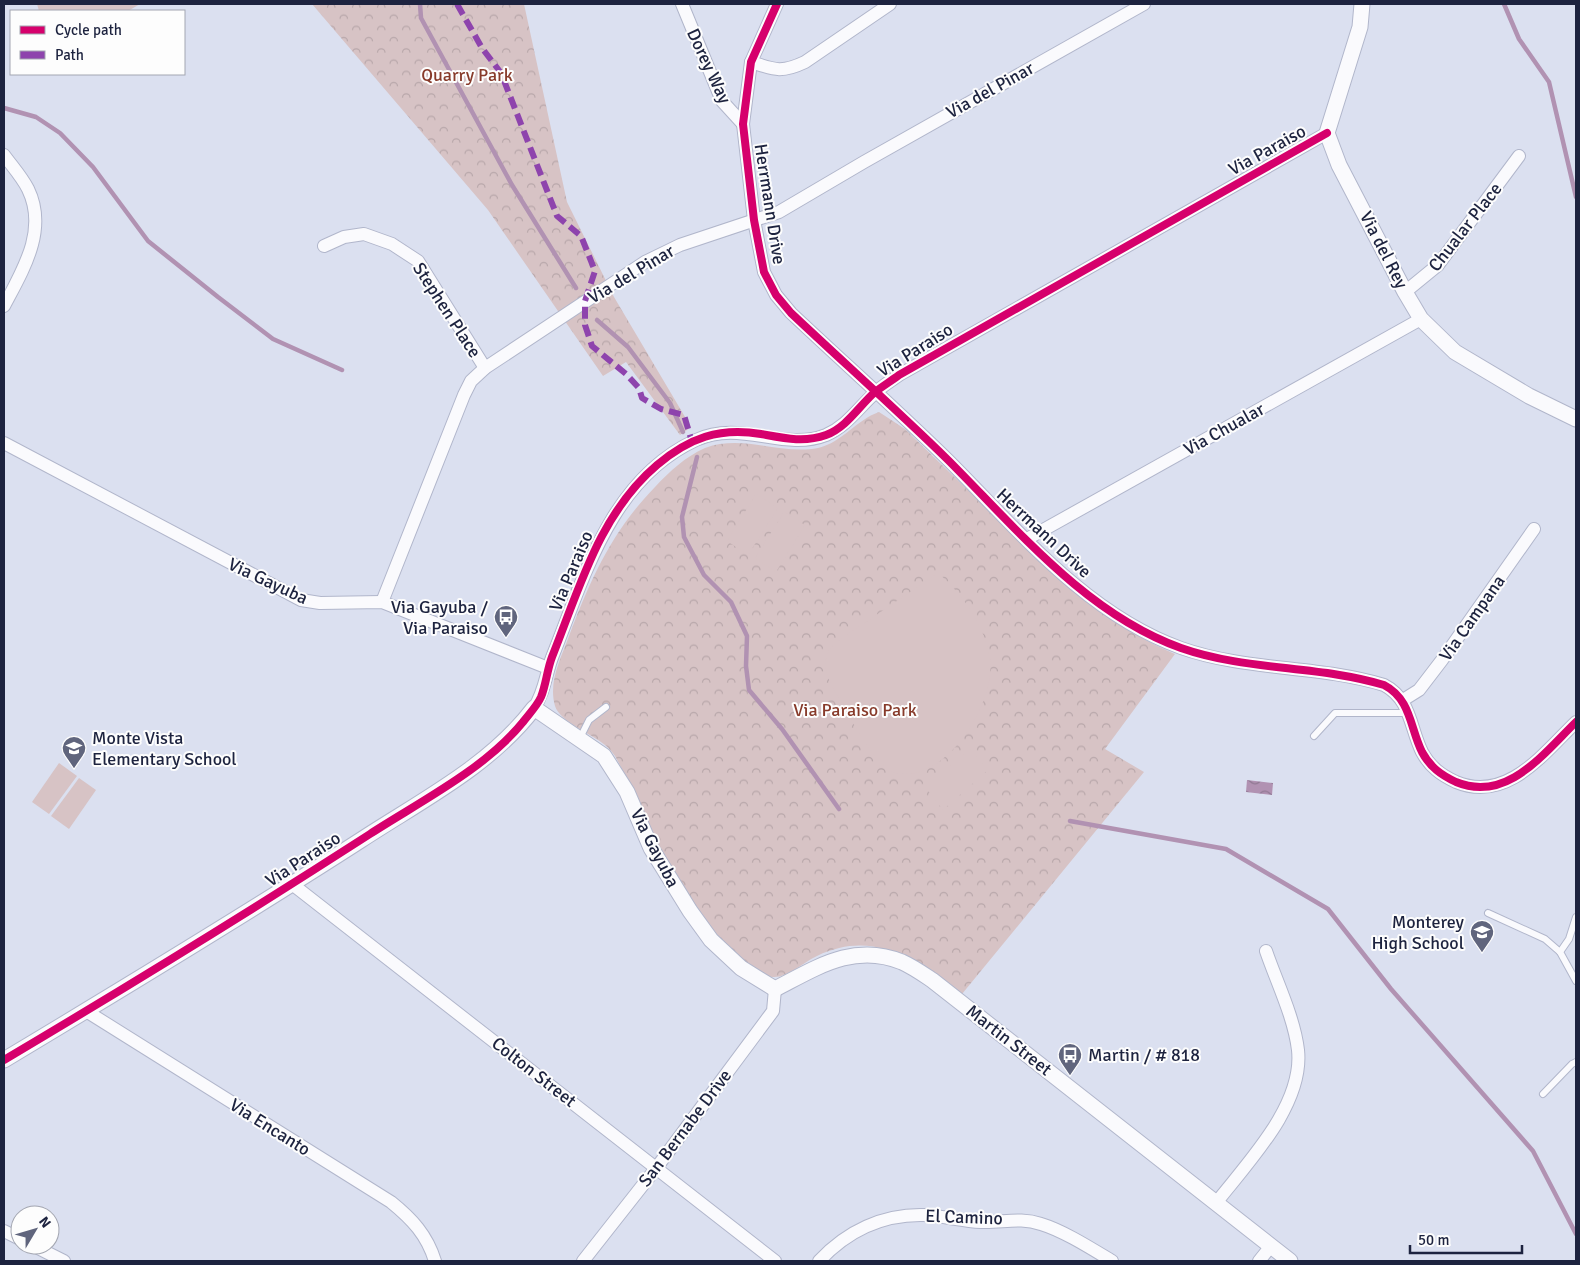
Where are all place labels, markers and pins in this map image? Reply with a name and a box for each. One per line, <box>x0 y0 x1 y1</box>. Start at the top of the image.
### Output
place label: Via Gayuba / Via Paraiso <box>391 596 488 639</box>
bus stop icon: Via Gayuba / Via Paraiso <box>493 604 519 638</box>
place label: Monte Vista Elementary School <box>92 727 237 770</box>
school or university icon: Monte Vista Elementary School <box>61 735 87 769</box>
place label: Monterey High School <box>1371 911 1465 954</box>
school or university icon: Monterey High School <box>1469 919 1495 953</box>
bus stop icon: Martin / # 818 <box>1057 1042 1083 1076</box>
place label: Martin / # 818 <box>1088 1044 1200 1066</box>

